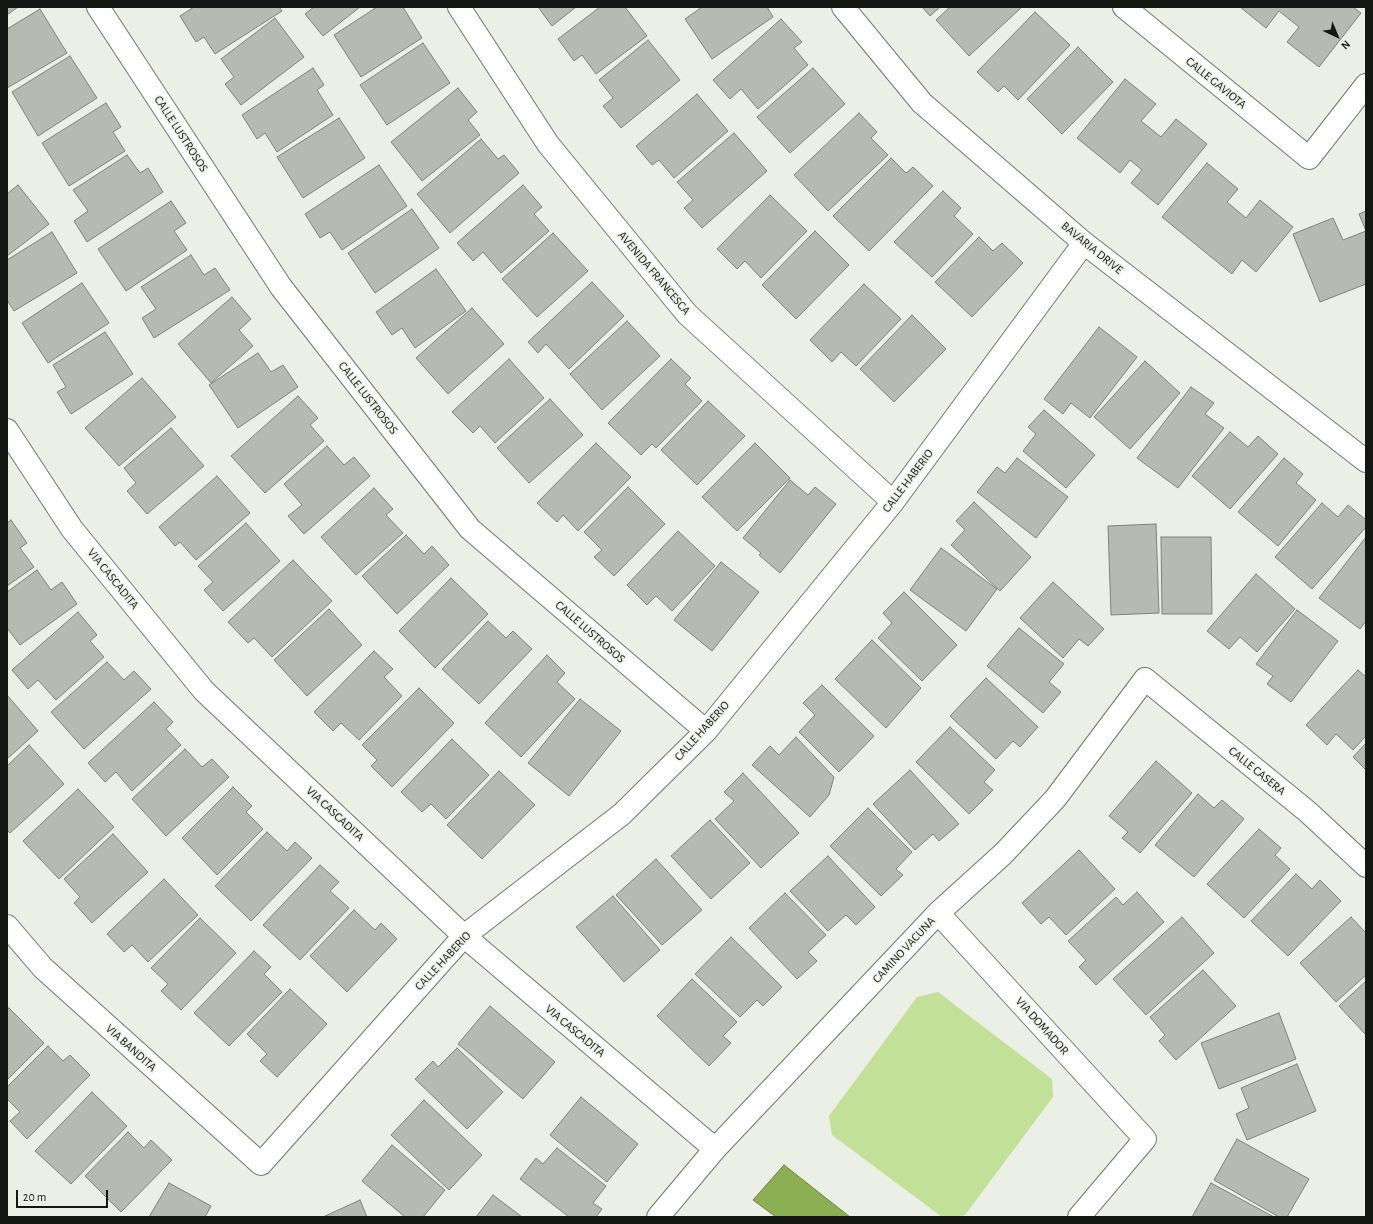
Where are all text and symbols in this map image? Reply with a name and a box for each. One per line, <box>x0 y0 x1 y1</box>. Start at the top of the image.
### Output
north arrow <box>1317 16 1357 56</box>
text: N <box>1339 38 1352 52</box>
street label: CALLE GAVIOTA <box>1183 54 1249 112</box>
street label: CALLE LUSTROSOS <box>151 93 211 175</box>
street label: BAVARIA DRIVE <box>1058 219 1126 277</box>
street label: AVENIDA FRANCESCA <box>615 228 693 318</box>
street label: CALLE LUSTROSOS <box>335 359 401 437</box>
street label: CALLE HABERIO <box>880 446 936 516</box>
street label: VIA CASCADITA <box>84 546 142 612</box>
street label: CALLE LUSTROSOS <box>552 598 628 666</box>
street label: CALLE HABERIO <box>671 698 733 764</box>
street label: CALLE CASERA <box>1226 744 1288 798</box>
street label: VIA CASCADITA <box>303 784 367 844</box>
street label: CAMINO VACUNA <box>870 914 938 986</box>
street label: CALLE HABERIO <box>412 928 474 994</box>
street label: VIA DOMADOR <box>1012 994 1072 1058</box>
street label: VIA CASCADITA <box>542 1002 608 1060</box>
street label: VIA BANDITA <box>103 1021 159 1075</box>
scale bar <box>18 1182 110 1208</box>
text: 20 m <box>23 1191 46 1203</box>

